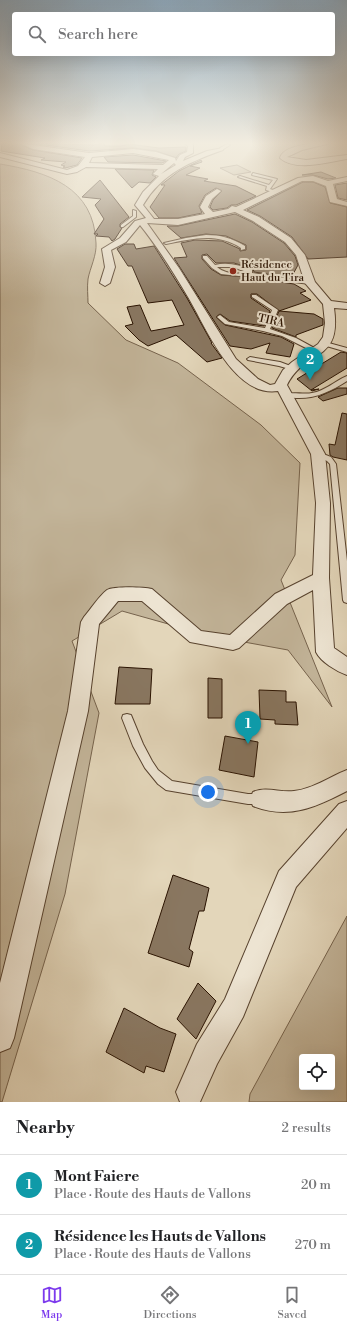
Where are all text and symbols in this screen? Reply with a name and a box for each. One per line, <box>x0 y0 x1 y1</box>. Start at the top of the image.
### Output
search box <box>12 12 335 56</box>
icon: search <box>26 23 48 45</box>
text: Search here <box>58 25 138 44</box>
place label: Résidence Haut du Tira <box>241 258 305 285</box>
marker: Résidence Haut du Tira <box>228 266 238 276</box>
street label: TIRA <box>256 311 286 331</box>
pin: 2 <box>297 347 323 380</box>
pin: 1 <box>235 711 261 744</box>
your location <box>198 782 218 802</box>
map controls <box>299 1054 335 1090</box>
button: locate <box>299 1054 335 1090</box>
text: Nearby <box>16 1117 75 1139</box>
text: 2 results <box>282 1120 331 1136</box>
text: Mont Faiere <box>54 1167 139 1186</box>
text: 1 <box>26 1177 32 1193</box>
text: 20 m <box>301 1177 331 1193</box>
text: Place · Route des Hauts de Vallons <box>54 1186 251 1202</box>
text: Résidence les Hauts de Vallons <box>54 1227 266 1246</box>
text: 2 <box>25 1237 33 1253</box>
text: 270 m <box>295 1237 331 1253</box>
text: Place · Route des Hauts de Vallons <box>54 1246 251 1262</box>
tab: Map <box>41 1284 63 1322</box>
tab: Directions <box>144 1284 197 1322</box>
tab: Saved <box>278 1284 306 1322</box>

